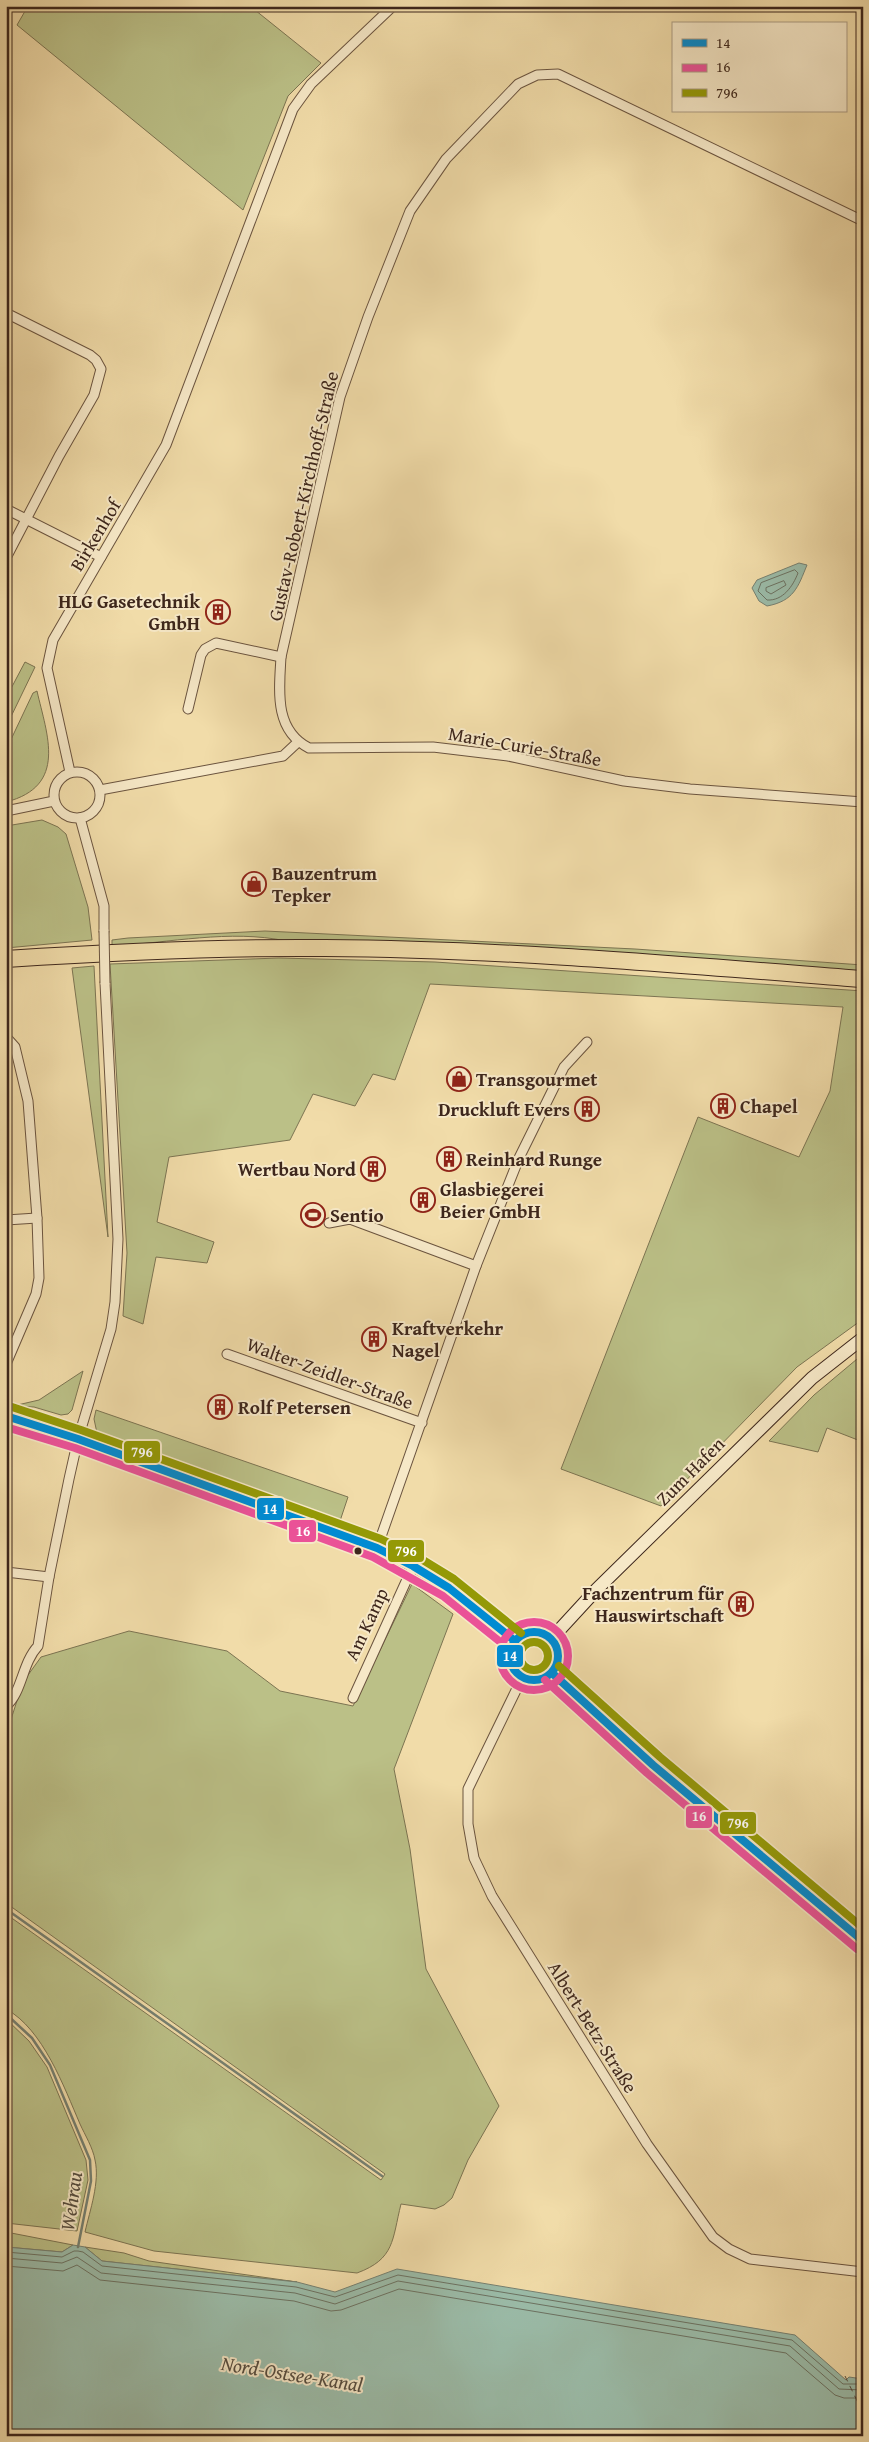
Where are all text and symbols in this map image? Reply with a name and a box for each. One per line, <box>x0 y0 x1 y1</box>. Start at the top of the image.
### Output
legend <box>672 22 846 112</box>
text: 14 <box>716 32 730 53</box>
text: 16 <box>716 56 730 77</box>
text: 796 <box>716 82 738 103</box>
street label: Gustav-Robert-Kirchhoff-Straße <box>261 368 345 624</box>
street label: Birkenhof <box>63 492 128 576</box>
place label: HLG Gasetechnik GmbH <box>58 587 200 637</box>
building icon: HLG Gasetechnik GmbH <box>205 599 231 625</box>
street label: Marie-Curie-Straße <box>446 719 604 773</box>
place label: Bauzentrum Tepker <box>272 859 378 909</box>
shop icon: Bauzentrum Tepker <box>241 871 267 897</box>
place label: Transgourmet <box>476 1065 598 1093</box>
shop icon: Transgourmet <box>446 1066 472 1092</box>
place label: Chapel <box>740 1092 798 1120</box>
building icon: Chapel <box>710 1093 736 1119</box>
place label: Druckluft Evers <box>438 1095 570 1123</box>
building icon: Druckluft Evers <box>574 1096 600 1122</box>
place label: Reinhard Runge <box>466 1145 602 1173</box>
building icon: Reinhard Runge <box>436 1146 462 1172</box>
place label: Wertbau Nord <box>238 1155 356 1183</box>
building icon: Wertbau Nord <box>360 1156 386 1182</box>
place label: Glasbiegerei Beier GmbH <box>440 1175 544 1225</box>
building icon: Glasbiegerei Beier GmbH <box>410 1187 436 1213</box>
place label: Sentio <box>330 1201 384 1229</box>
sports icon: Sentio <box>300 1202 326 1228</box>
place label: Kraftverkehr Nagel <box>392 1314 503 1364</box>
building icon: Kraftverkehr Nagel <box>361 1326 387 1352</box>
street label: Walter-Zeidler-Straße <box>243 1330 417 1416</box>
place label: Rolf Petersen <box>238 1393 352 1421</box>
building icon: Rolf Petersen <box>207 1394 233 1420</box>
street label: Zum Hafen <box>649 1430 731 1512</box>
line badge: 796 <box>123 1440 161 1464</box>
text: 796 <box>131 1442 153 1462</box>
line badge: 14 <box>256 1497 285 1521</box>
text: 14 <box>263 1499 277 1519</box>
line badge: 16 <box>288 1519 317 1543</box>
text: 16 <box>296 1521 310 1541</box>
line badge: 796 <box>387 1539 425 1563</box>
text: 796 <box>395 1541 417 1561</box>
unlabelled marker <box>353 1546 363 1556</box>
place label: Fachzentrum für Hauswirtschaft <box>582 1579 725 1629</box>
street label: Am Kamp <box>337 1583 395 1665</box>
building icon: Fachzentrum für Hauswirtschaft <box>728 1591 754 1617</box>
line badge: 14 <box>496 1644 524 1668</box>
text: 14 <box>503 1646 517 1666</box>
line badge: 16 <box>685 1805 713 1829</box>
text: 16 <box>692 1806 706 1826</box>
line badge: 796 <box>719 1811 757 1835</box>
text: 796 <box>727 1813 749 1833</box>
street label: Albert-Betz-Straße <box>541 1956 645 2098</box>
water label: Wehrau <box>52 2169 89 2232</box>
water label: Nord-Ostsee-Kanal <box>218 2348 365 2399</box>

